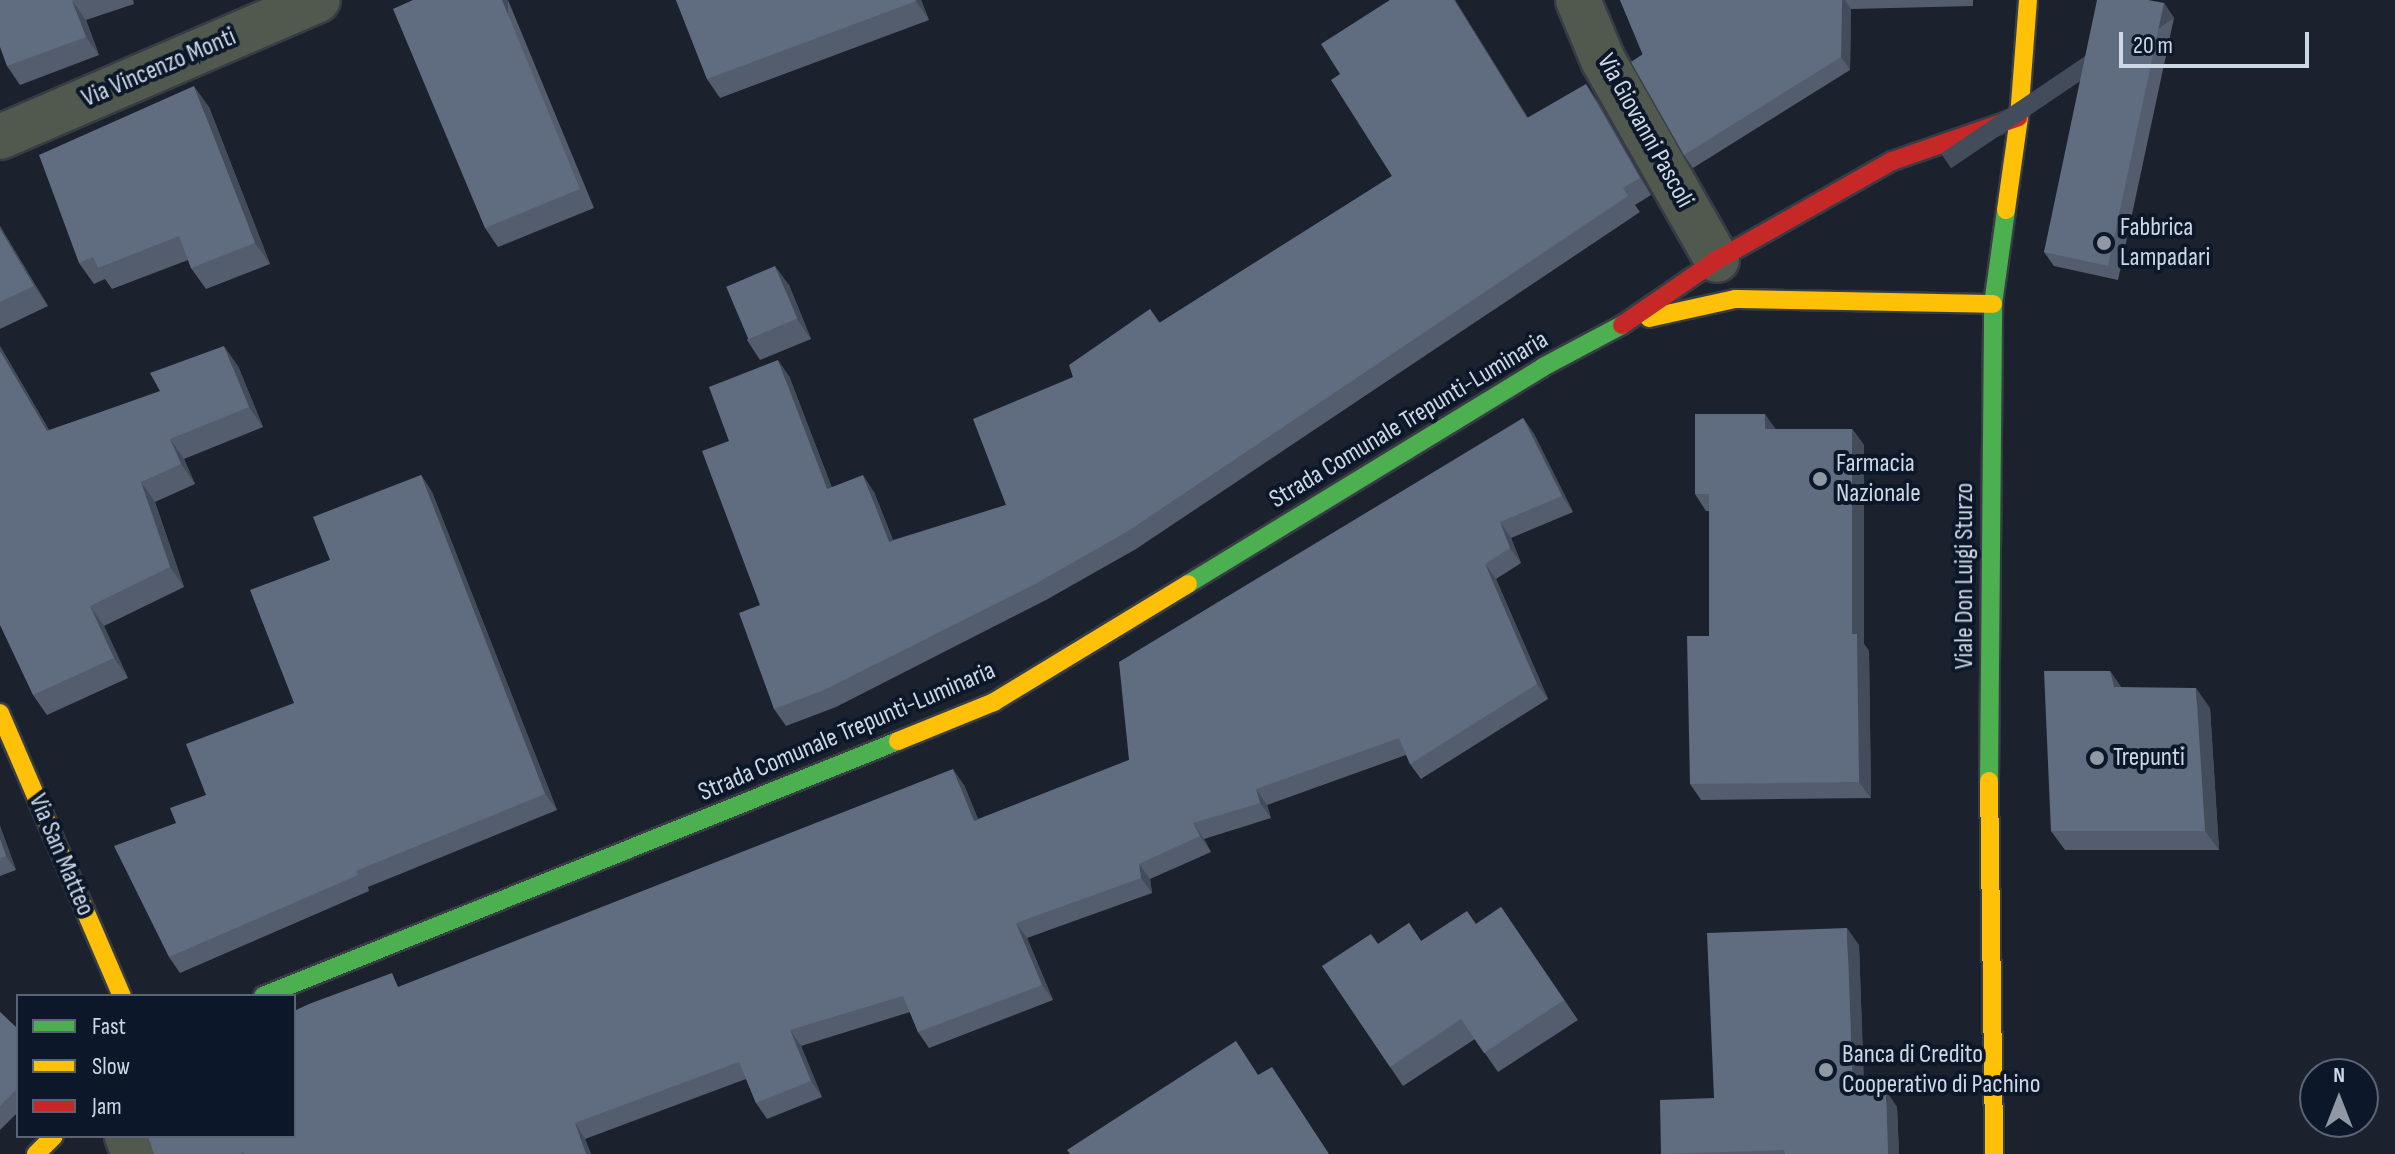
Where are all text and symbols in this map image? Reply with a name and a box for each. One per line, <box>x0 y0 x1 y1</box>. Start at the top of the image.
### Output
scale bar <box>2123 16 2313 66</box>
street label: Via Vincenzo Monti <box>77 22 241 114</box>
text: 20 m <box>2133 31 2173 60</box>
street label: Via Giovanni Pascoli <box>1590 49 1700 213</box>
place label: Fabbrica Lampadari <box>2120 212 2210 274</box>
marker: Fabbrica Lampadari <box>2095 234 2113 252</box>
street label: Strada Comunale Trepunti-Luminaria <box>1264 324 1554 516</box>
place label: Farmacia Nazionale <box>1836 448 1921 510</box>
marker: Farmacia Nazionale <box>1811 470 1829 488</box>
street label: Viale Don Luigi Sturzo <box>1949 483 1981 669</box>
street label: Strada Comunale Trepunti-Luminaria <box>694 655 1000 809</box>
place label: Trepunti <box>2113 742 2185 774</box>
marker: Trepunti <box>2088 749 2106 767</box>
street label: Via San Matteo <box>21 789 101 921</box>
legend <box>16 994 296 1138</box>
text: Fast <box>92 1012 126 1041</box>
place label: Banca di Credito Cooperativo di Pachino <box>1842 1039 2041 1100</box>
text: Slow <box>92 1052 130 1081</box>
north arrow <box>2299 1058 2379 1138</box>
marker: Banca di Credito Cooperativo di Pachino <box>1817 1061 1835 1079</box>
text: N <box>2333 1062 2345 1089</box>
text: Jam <box>92 1092 122 1121</box>

